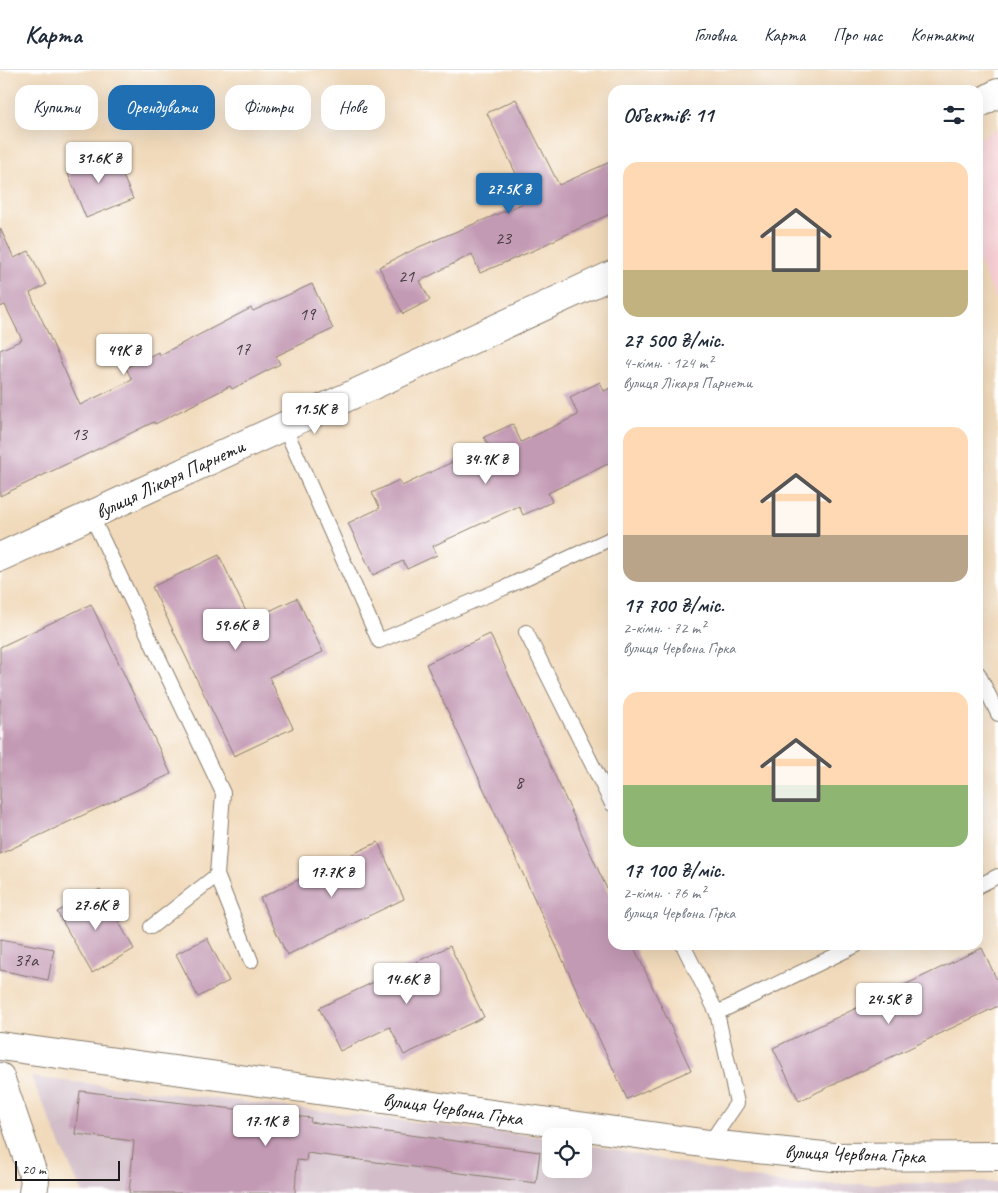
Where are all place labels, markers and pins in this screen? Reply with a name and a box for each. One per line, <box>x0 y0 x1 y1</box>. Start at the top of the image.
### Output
pin: 31.6K ₴ <box>53 142 145 184</box>
pin: 27.5K ₴ <box>463 172 555 215</box>
pin: 49K ₴ <box>89 334 159 376</box>
pin: 11.5K ₴ <box>269 392 361 435</box>
pin: 34.9K ₴ <box>440 442 532 485</box>
pin: 59.6K ₴ <box>190 608 282 651</box>
pin: 17.7K ₴ <box>286 856 378 898</box>
pin: 27.6K ₴ <box>50 888 142 931</box>
pin: 14.6K ₴ <box>361 962 453 1005</box>
pin: 24.5K ₴ <box>843 982 935 1025</box>
pin: 17.1K ₴ <box>220 1104 312 1147</box>

